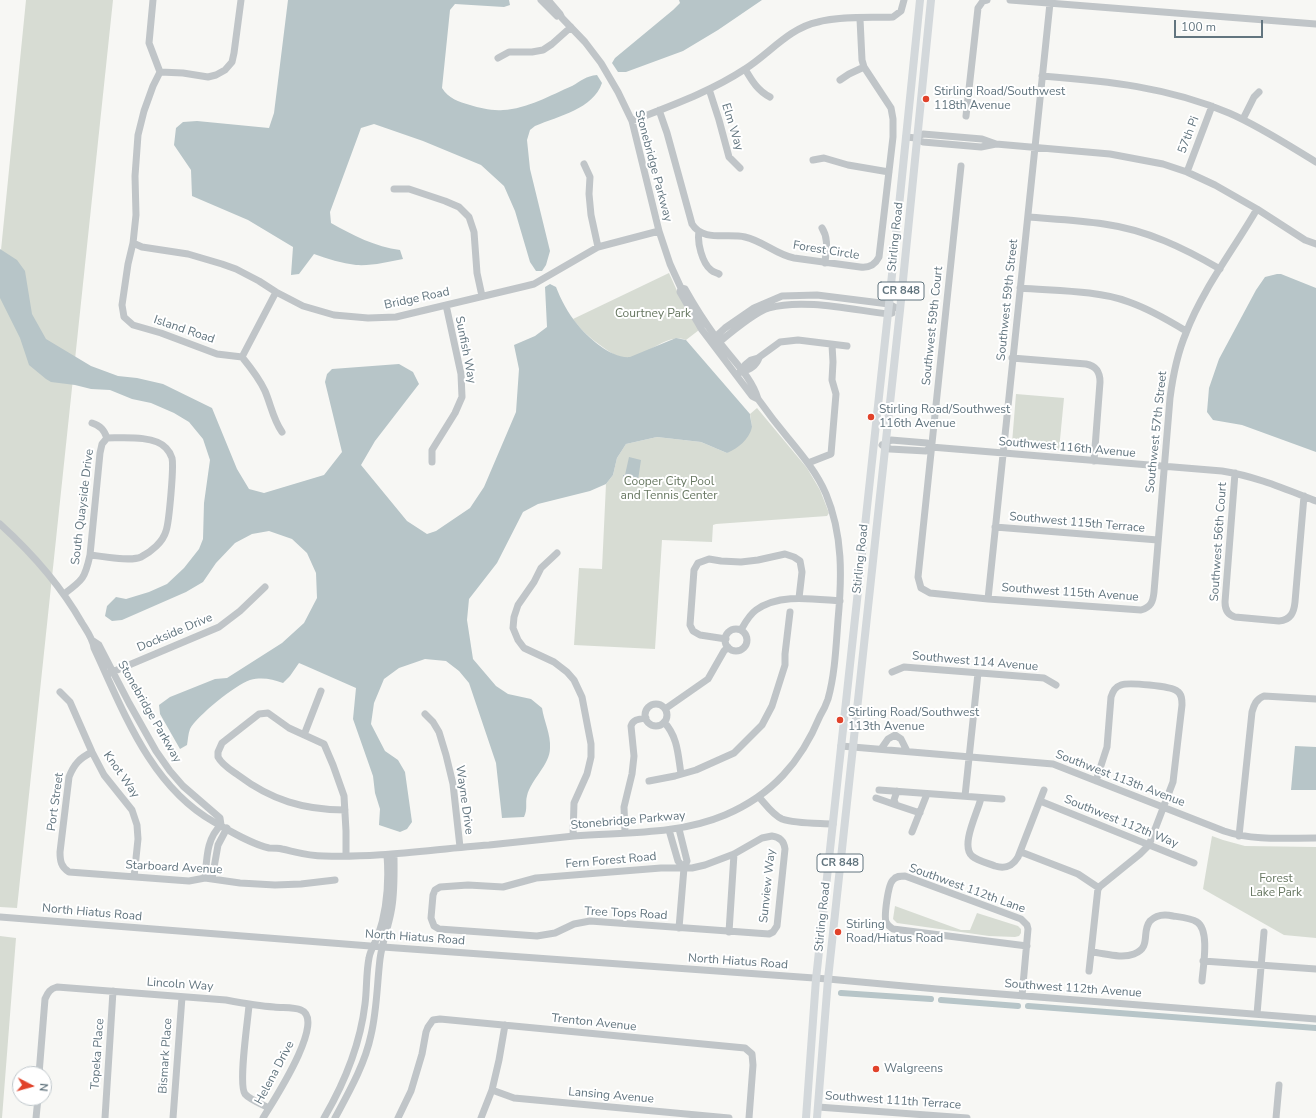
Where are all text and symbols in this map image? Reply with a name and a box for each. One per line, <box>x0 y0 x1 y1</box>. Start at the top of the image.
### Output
scale bar <box>1176 12 1265 38</box>
text: 100 m <box>1181 19 1216 35</box>
place label: Stirling Road/Southwest 118th Avenue <box>934 85 1065 113</box>
marker: Stirling Road/Southwest 118th Avenue <box>921 94 931 104</box>
street label: Elm Way <box>718 102 746 152</box>
street label: Stonebridge Parkway <box>631 109 675 223</box>
street label: 57th Pi <box>1175 114 1203 156</box>
street label: Stirling Road <box>885 202 907 272</box>
street label: Southwest 59th Street <box>994 238 1022 362</box>
street label: Forest Circle <box>792 239 860 263</box>
street label: Southwest 59th Court <box>920 266 946 386</box>
road number: CR 848 <box>878 282 924 300</box>
street label: Bridge Road <box>383 285 451 313</box>
park label: Courtney Park <box>615 307 691 321</box>
street label: Island Road <box>152 313 216 347</box>
street label: Sunfish Way <box>451 315 479 385</box>
street label: Southwest 57th Street <box>1143 370 1171 494</box>
place label: Stirling Road/Southwest 116th Avenue <box>879 403 1010 431</box>
marker: Stirling Road/Southwest 116th Avenue <box>866 412 876 422</box>
street label: Southwest 116th Avenue <box>998 435 1136 461</box>
street label: South Quayside Drive <box>69 448 97 566</box>
park label: Cooper City Pool and Tennis Center <box>621 475 717 503</box>
street label: Southwest 56th Court <box>1208 482 1230 602</box>
street label: Southwest 115th Terrace <box>1009 510 1145 536</box>
street label: Stirling Road <box>850 524 872 594</box>
street label: Southwest 115th Avenue <box>1001 581 1139 605</box>
street label: Dockside Drive <box>135 611 215 655</box>
street label: Southwest 114 Avenue <box>911 649 1039 675</box>
street label: Stonebridge Parkway <box>114 659 184 765</box>
place label: Stirling Road/Southwest 113th Avenue <box>848 706 979 734</box>
marker: Stirling Road/Southwest 113th Avenue <box>835 715 845 725</box>
street label: Southwest 113th Avenue <box>1053 748 1187 810</box>
street label: Knot Way <box>100 749 142 801</box>
street label: Wayne Drive <box>452 764 476 836</box>
street label: Port Street <box>45 772 67 832</box>
street label: Southwest 112th Way <box>1062 793 1180 851</box>
street label: Stonebridge Parkway <box>570 809 686 833</box>
street label: Sunview Way <box>757 848 779 924</box>
street label: Fern Forest Road <box>565 850 657 872</box>
road number: CR 848 <box>817 854 863 872</box>
street label: Starboard Avenue <box>125 858 223 878</box>
street label: Southwest 112th Lane <box>907 861 1027 917</box>
park label: Forest Lake Park <box>1250 872 1302 900</box>
street label: Stirling Road <box>812 882 834 952</box>
street label: North Hiatus Road <box>41 901 143 925</box>
street label: Tree Tops Road <box>584 905 668 923</box>
place label: Stirling Road/Hiatus Road <box>846 918 943 946</box>
street label: North Hiatus Road <box>364 927 466 949</box>
marker: Stirling Road/Hiatus Road <box>833 927 843 937</box>
street label: North Hiatus Road <box>687 951 789 973</box>
street label: Lincoln Way <box>146 975 214 995</box>
street label: Southwest 112th Avenue <box>1004 977 1142 1001</box>
street label: Trenton Avenue <box>551 1011 637 1035</box>
street label: Topeka Place <box>88 1018 108 1090</box>
street label: Bismark Place <box>156 1018 176 1094</box>
street label: Helena Drive <box>252 1039 298 1107</box>
place label: Walgreens <box>884 1062 943 1076</box>
marker: Walgreens <box>871 1064 881 1074</box>
north arrow <box>12 1066 52 1106</box>
text: N <box>36 1082 51 1092</box>
street label: Lansing Avenue <box>568 1085 654 1107</box>
street label: Southwest 111th Terrace <box>825 1089 961 1113</box>

